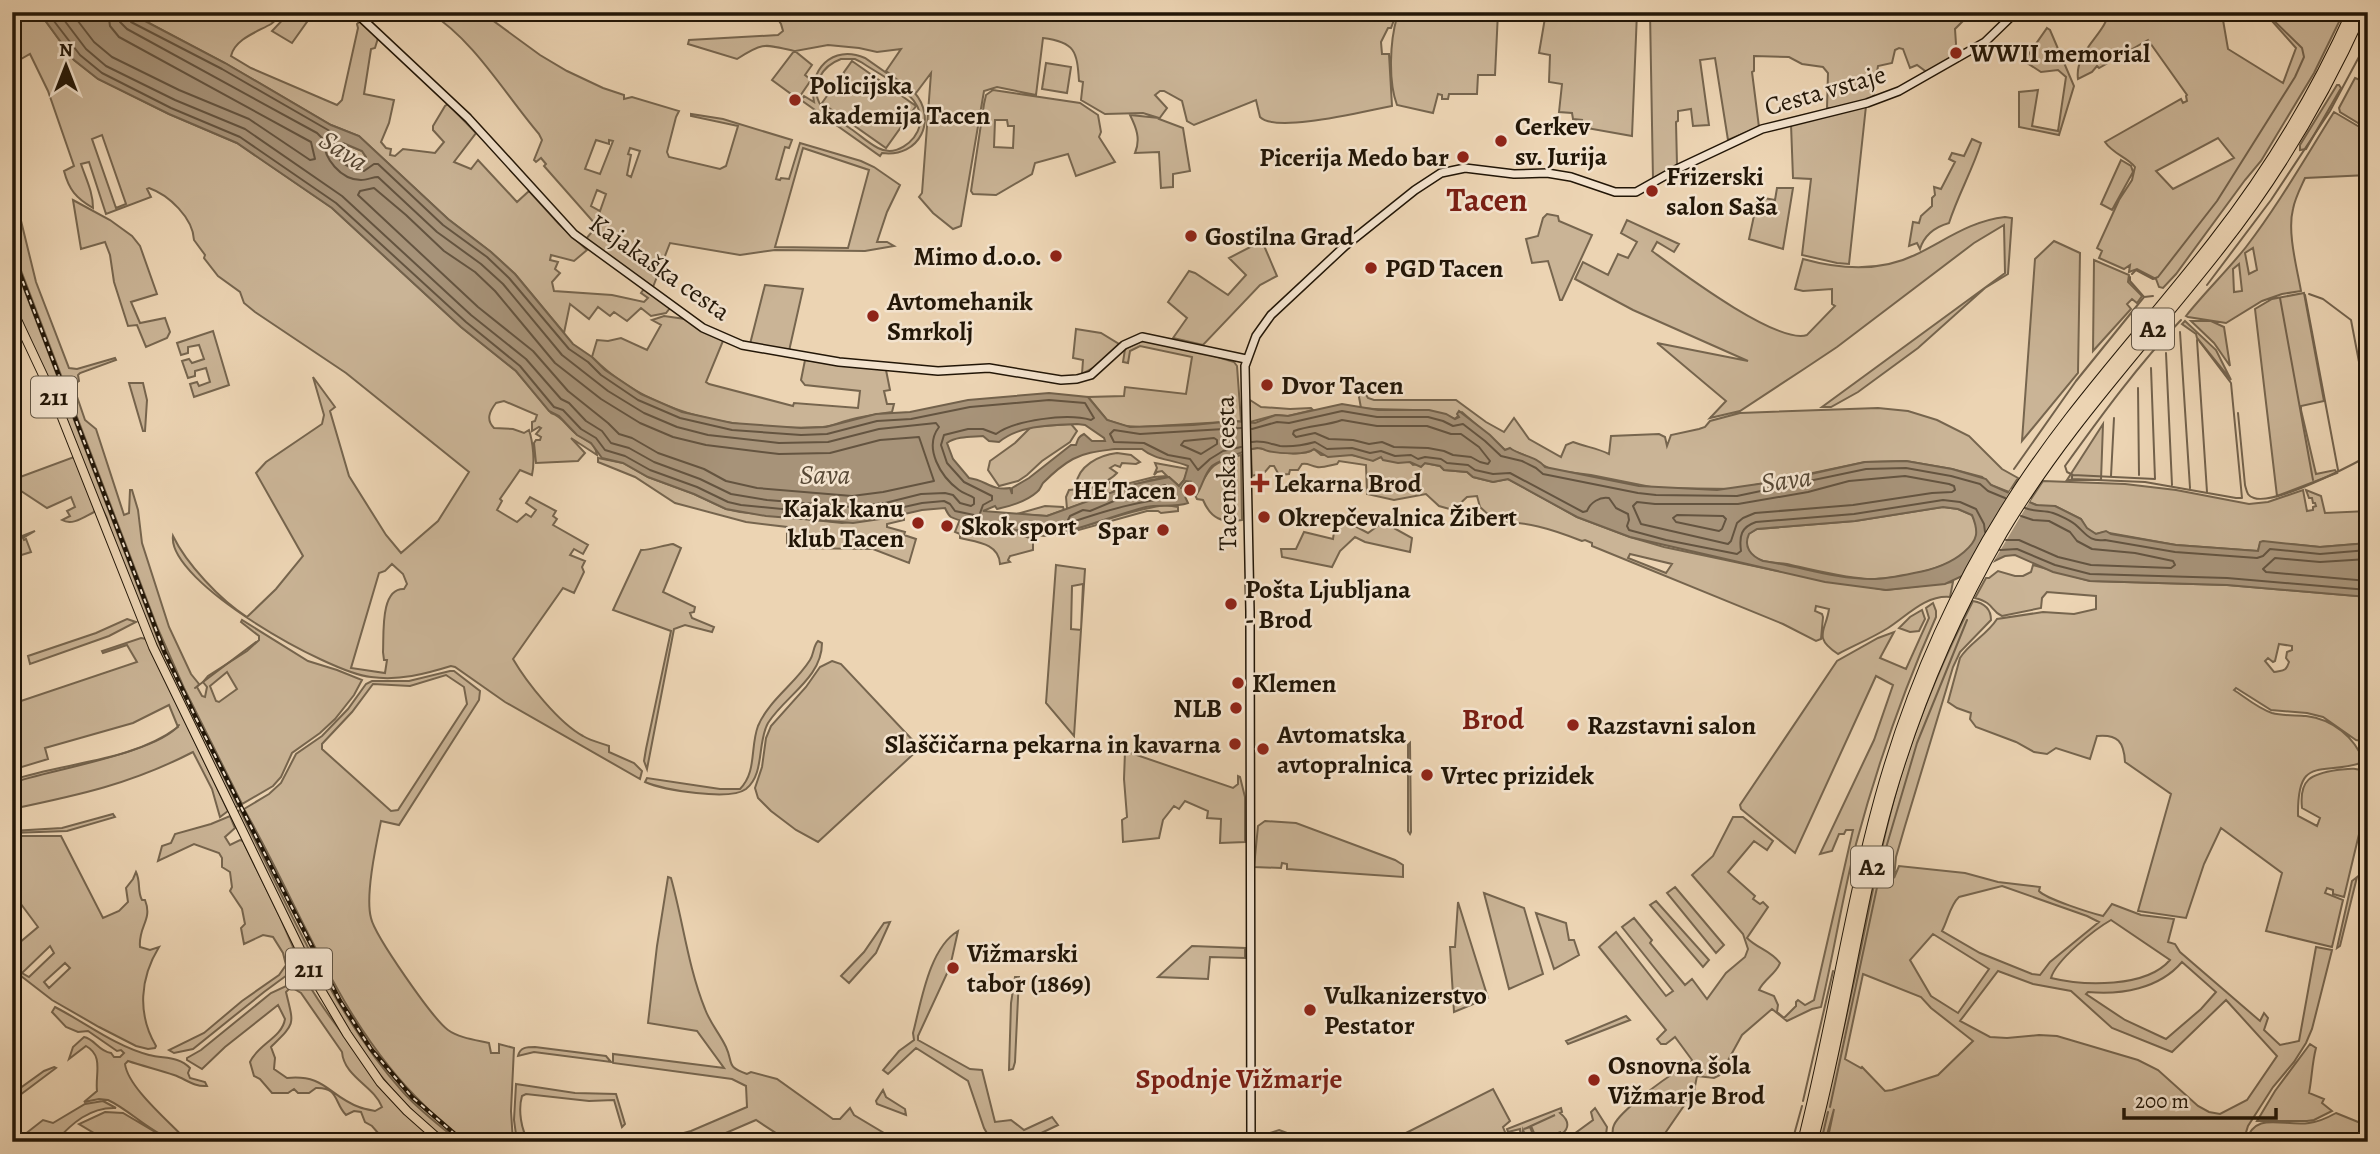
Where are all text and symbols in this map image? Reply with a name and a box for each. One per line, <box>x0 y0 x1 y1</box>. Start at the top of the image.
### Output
north arrow <box>32 32 102 102</box>
place label: WWII memorial <box>1969 36 2150 71</box>
text: N <box>59 37 73 63</box>
marker: WWII memorial <box>1948 45 1964 61</box>
street label: Cesta vstaje <box>1760 56 1890 124</box>
place label: Policijska akademija Tacen <box>809 68 991 133</box>
marker: Policijska akademija Tacen <box>787 92 803 108</box>
place label: Cerkev sv. Jurija <box>1515 109 1608 174</box>
water label: Sava <box>312 121 375 181</box>
marker: Cerkev sv. Jurija <box>1493 133 1509 149</box>
place label: Picerija Medo bar <box>1259 140 1449 175</box>
marker: Picerija Medo bar <box>1455 149 1471 165</box>
place label: Frizerski salon Saša <box>1666 159 1778 224</box>
district label: Tacen <box>1447 177 1527 222</box>
marker: Frizerski salon Saša <box>1644 183 1660 199</box>
street label: Kajakaška cesta <box>582 206 737 329</box>
place label: Gostilna Grad <box>1205 219 1355 254</box>
marker: Gostilna Grad <box>1183 228 1199 244</box>
place label: Mimo d.o.o. <box>913 239 1042 274</box>
marker: Mimo d.o.o. <box>1048 248 1064 264</box>
place label: PGD Tacen <box>1385 251 1504 286</box>
marker: PGD Tacen <box>1363 260 1379 276</box>
place label: Avtomehanik Smrkolj <box>886 284 1033 349</box>
marker: Avtomehanik Smrkolj <box>865 308 881 324</box>
road number: A2 <box>2132 308 2174 350</box>
place label: Dvor Tacen <box>1281 368 1404 403</box>
road number: 211 <box>31 376 77 418</box>
marker: Dvor Tacen <box>1259 377 1275 393</box>
street label: Tacenska cesta <box>1208 395 1245 551</box>
water label: Sava <box>800 456 850 494</box>
water label: Sava <box>1758 458 1814 502</box>
place label: Lekarna Brod <box>1274 466 1423 501</box>
place label: HE Tacen <box>1073 473 1176 508</box>
marker: Lekarna Brod <box>1252 475 1268 491</box>
marker: HE Tacen <box>1182 482 1198 498</box>
place label: Kajak kanu klub Tacen <box>783 491 905 556</box>
place label: Okrepčevalnica Žibert <box>1278 500 1517 535</box>
place label: Skok sport <box>961 509 1077 544</box>
marker: Okrepčevalnica Žibert <box>1256 509 1272 525</box>
place label: Spar <box>1098 513 1149 548</box>
marker: Kajak kanu klub Tacen <box>910 515 926 531</box>
marker: Skok sport <box>939 518 955 534</box>
marker: Spar <box>1155 522 1171 538</box>
place label: Pošta Ljubljana - Brod <box>1245 572 1411 637</box>
marker: Pošta Ljubljana - Brod <box>1223 596 1239 612</box>
place label: Klemen <box>1252 666 1337 701</box>
marker: Klemen <box>1230 675 1246 691</box>
place label: NLB <box>1173 691 1222 726</box>
district label: Brod <box>1462 699 1525 739</box>
marker: NLB <box>1228 700 1244 716</box>
place label: Razstavni salon <box>1587 708 1757 743</box>
place label: Avtomatska avtopralnica <box>1276 717 1413 782</box>
marker: Razstavni salon <box>1565 717 1581 733</box>
place label: Slaščičarna pekarna in kavarna <box>884 727 1221 762</box>
marker: Slaščičarna pekarna in kavarna <box>1227 736 1243 752</box>
marker: Avtomatska avtopralnica <box>1255 741 1271 757</box>
place label: Vrtec prizidek <box>1440 758 1595 793</box>
marker: Vrtec prizidek <box>1419 767 1435 783</box>
road number: A2 <box>1851 846 1893 888</box>
place label: Vižmarski tabor (1869) <box>966 936 1091 1001</box>
road number: 211 <box>286 948 332 989</box>
marker: Vižmarski tabor (1869) <box>945 960 961 976</box>
place label: Vulkanizerstvo Pestator <box>1323 978 1487 1043</box>
marker: Vulkanizerstvo Pestator <box>1302 1002 1318 1018</box>
place label: Osnovna šola Vižmarje Brod <box>1607 1048 1766 1113</box>
district label: Spodnje Vižmarje <box>1136 1060 1343 1098</box>
marker: Osnovna šola Vižmarje Brod <box>1586 1072 1602 1088</box>
scale bar <box>2124 1077 2277 1121</box>
text: 200 m <box>2135 1087 2189 1115</box>

